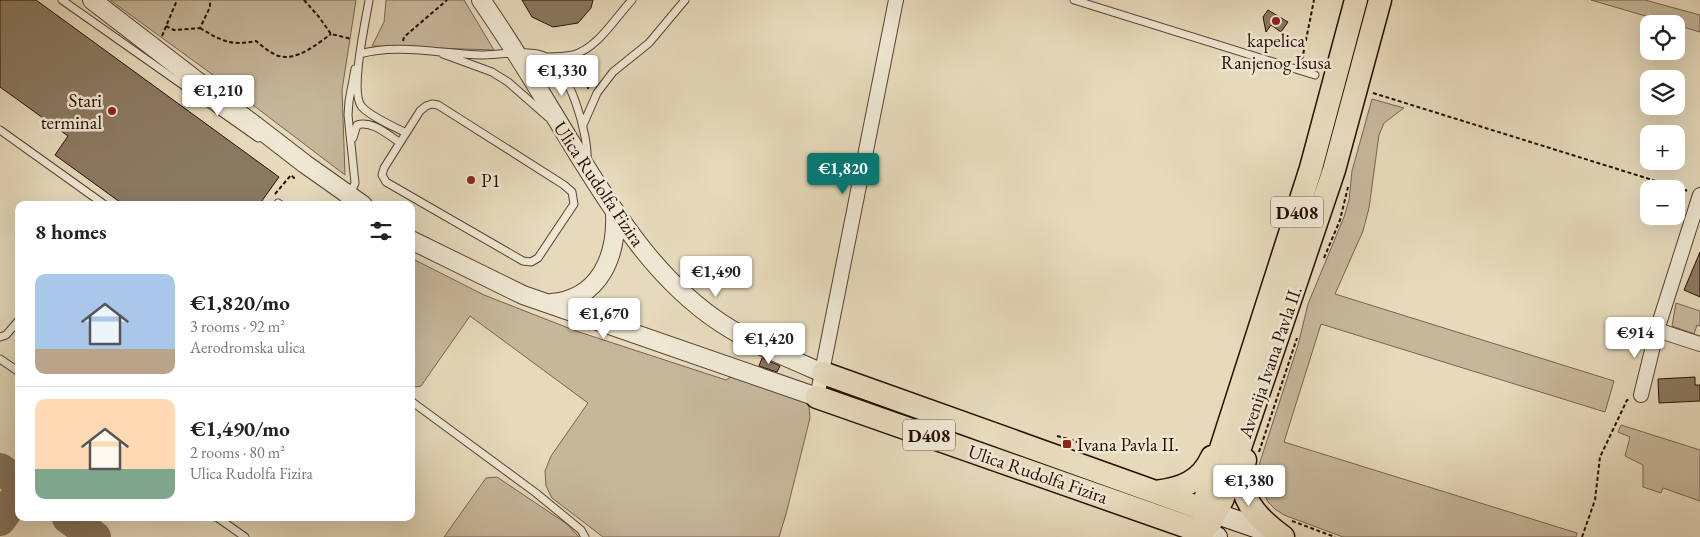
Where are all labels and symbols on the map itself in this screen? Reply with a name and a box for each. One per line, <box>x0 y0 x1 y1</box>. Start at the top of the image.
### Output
marker: kapelica Ranjenog Isusa <box>1270 15 1282 27</box>
place label: kapelica Ranjenog Isusa <box>1221 28 1332 75</box>
pin: €1,330 <box>521 54 603 97</box>
pin: €1,210 <box>177 74 259 117</box>
place label: Stari terminal <box>41 88 102 135</box>
marker: Stari terminal <box>106 105 118 117</box>
street label: Ulica Rudolfa Fizira <box>548 116 650 252</box>
pin: €1,820 <box>802 152 884 195</box>
place label: P1 <box>481 168 501 193</box>
marker: P1 <box>465 174 477 186</box>
road number: D408 <box>1271 196 1323 228</box>
pin: €1,490 <box>675 256 757 298</box>
street label: Avenija Ivana Pavla II. <box>1232 283 1308 442</box>
pin: €1,670 <box>563 298 645 340</box>
pin: €914 <box>1605 316 1665 359</box>
pin: €1,420 <box>728 322 810 365</box>
road number: D408 <box>903 420 955 450</box>
place label: Ivana Pavla II. <box>1077 432 1179 457</box>
street label: Ulica Rudolfa Fizira <box>965 438 1111 510</box>
marker: Ivana Pavla II. <box>1061 438 1073 450</box>
pin: €1,380 <box>1208 464 1290 507</box>

